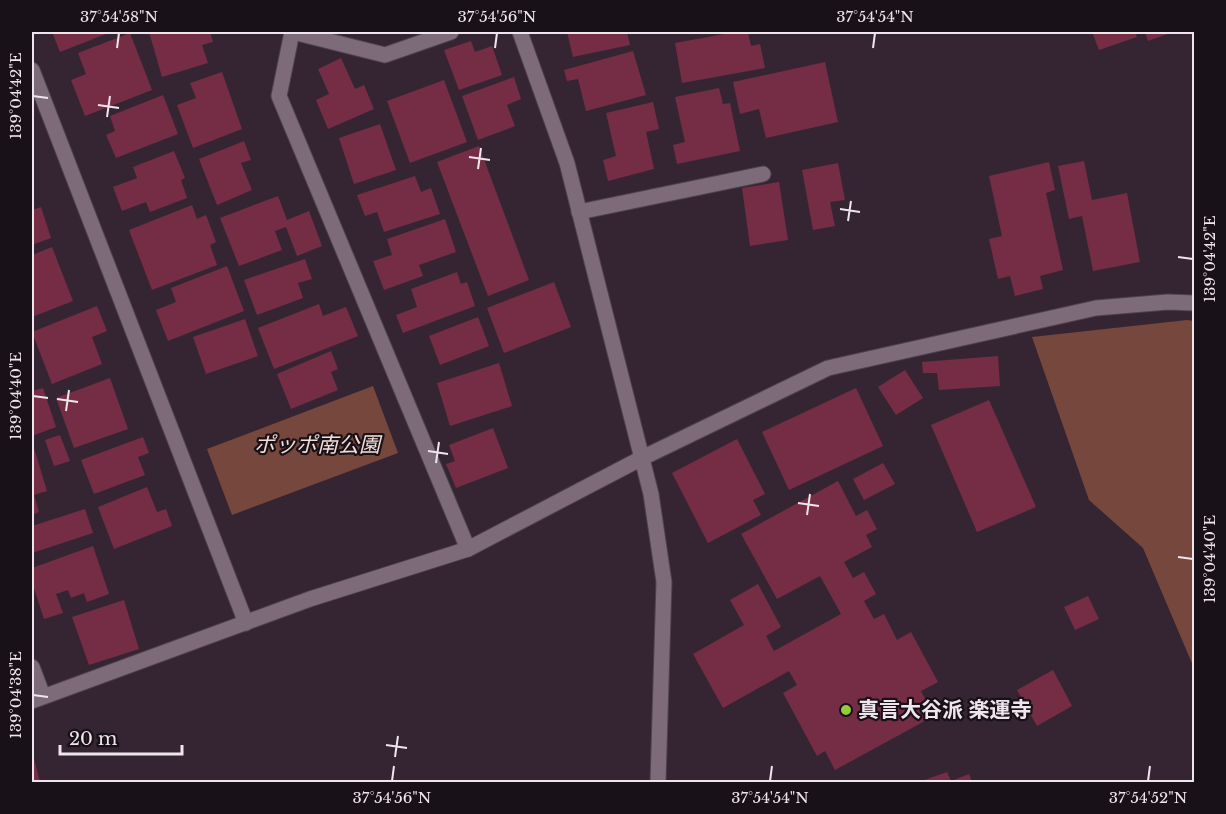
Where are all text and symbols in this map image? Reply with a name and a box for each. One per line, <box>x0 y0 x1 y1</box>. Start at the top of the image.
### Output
text: 37°54'58"N <box>80 7 158 26</box>
text: 37°54'56"N <box>458 7 536 26</box>
text: 37°54'54"N <box>836 7 914 26</box>
text: 139°04'42"E <box>6 52 25 140</box>
text: 139°04'42"E <box>1200 215 1219 303</box>
text: 139°04'40"E <box>6 352 25 440</box>
park label: ポッポ南公園 <box>254 432 383 458</box>
text: 139°04'40"E <box>1200 515 1219 603</box>
text: 139°04'38"E <box>6 651 25 739</box>
place label: 真言大谷派 楽運寺 <box>858 697 1032 723</box>
marker: 真言大谷派 楽運寺 <box>839 703 853 717</box>
scale bar <box>60 718 182 756</box>
text: 20 m <box>69 728 117 750</box>
text: 37°54'56"N <box>353 788 431 807</box>
text: 37°54'54"N <box>731 788 809 807</box>
text: 37°54'52"N <box>1109 788 1187 807</box>

